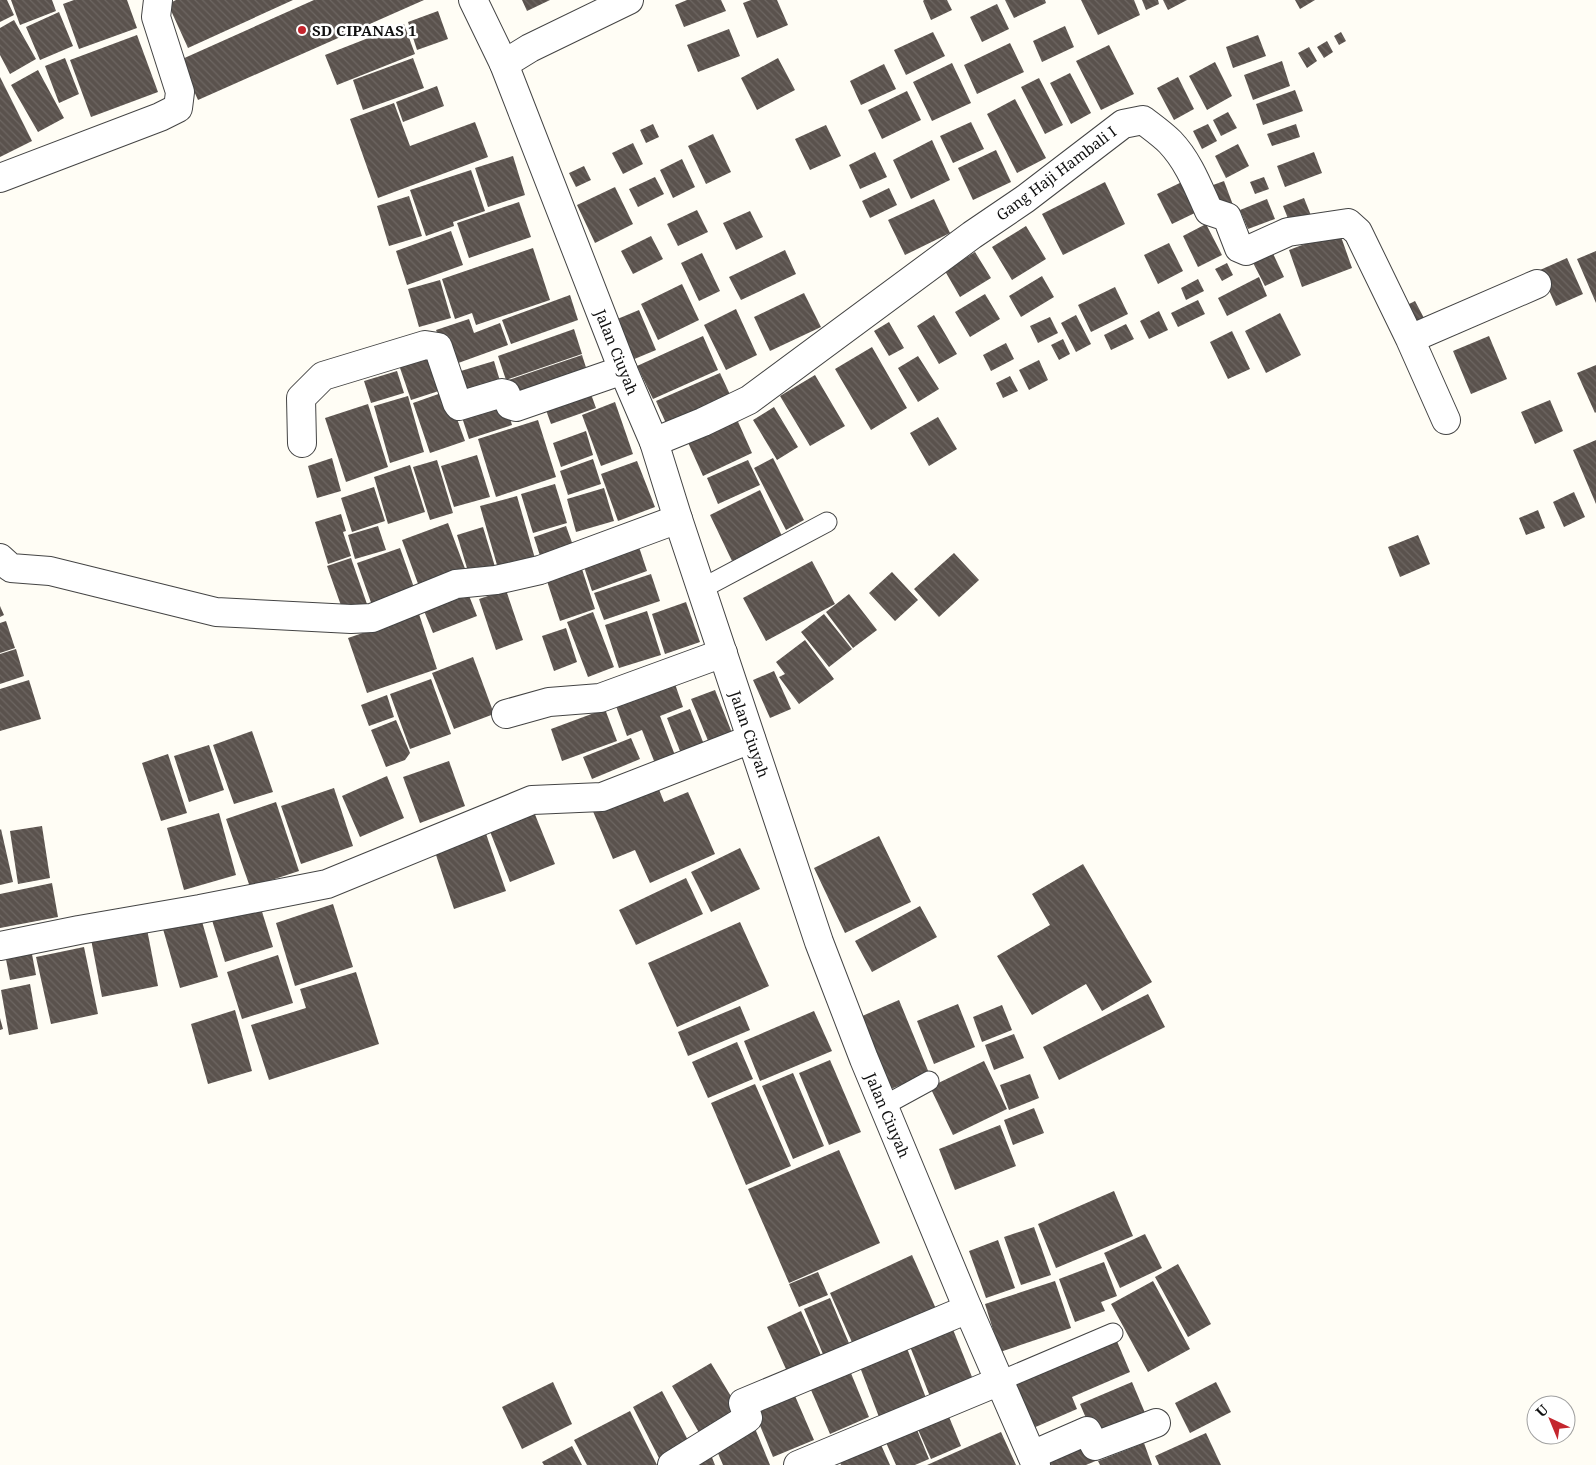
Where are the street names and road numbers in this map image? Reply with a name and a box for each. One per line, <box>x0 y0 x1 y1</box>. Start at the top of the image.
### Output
street label: Gang Haji Hambali I <box>992 121 1120 225</box>
street label: Jalan Ciuyah <box>590 305 643 398</box>
street label: Jalan Ciuyah <box>725 687 774 780</box>
street label: Jalan Ciuyah <box>861 1069 915 1161</box>

